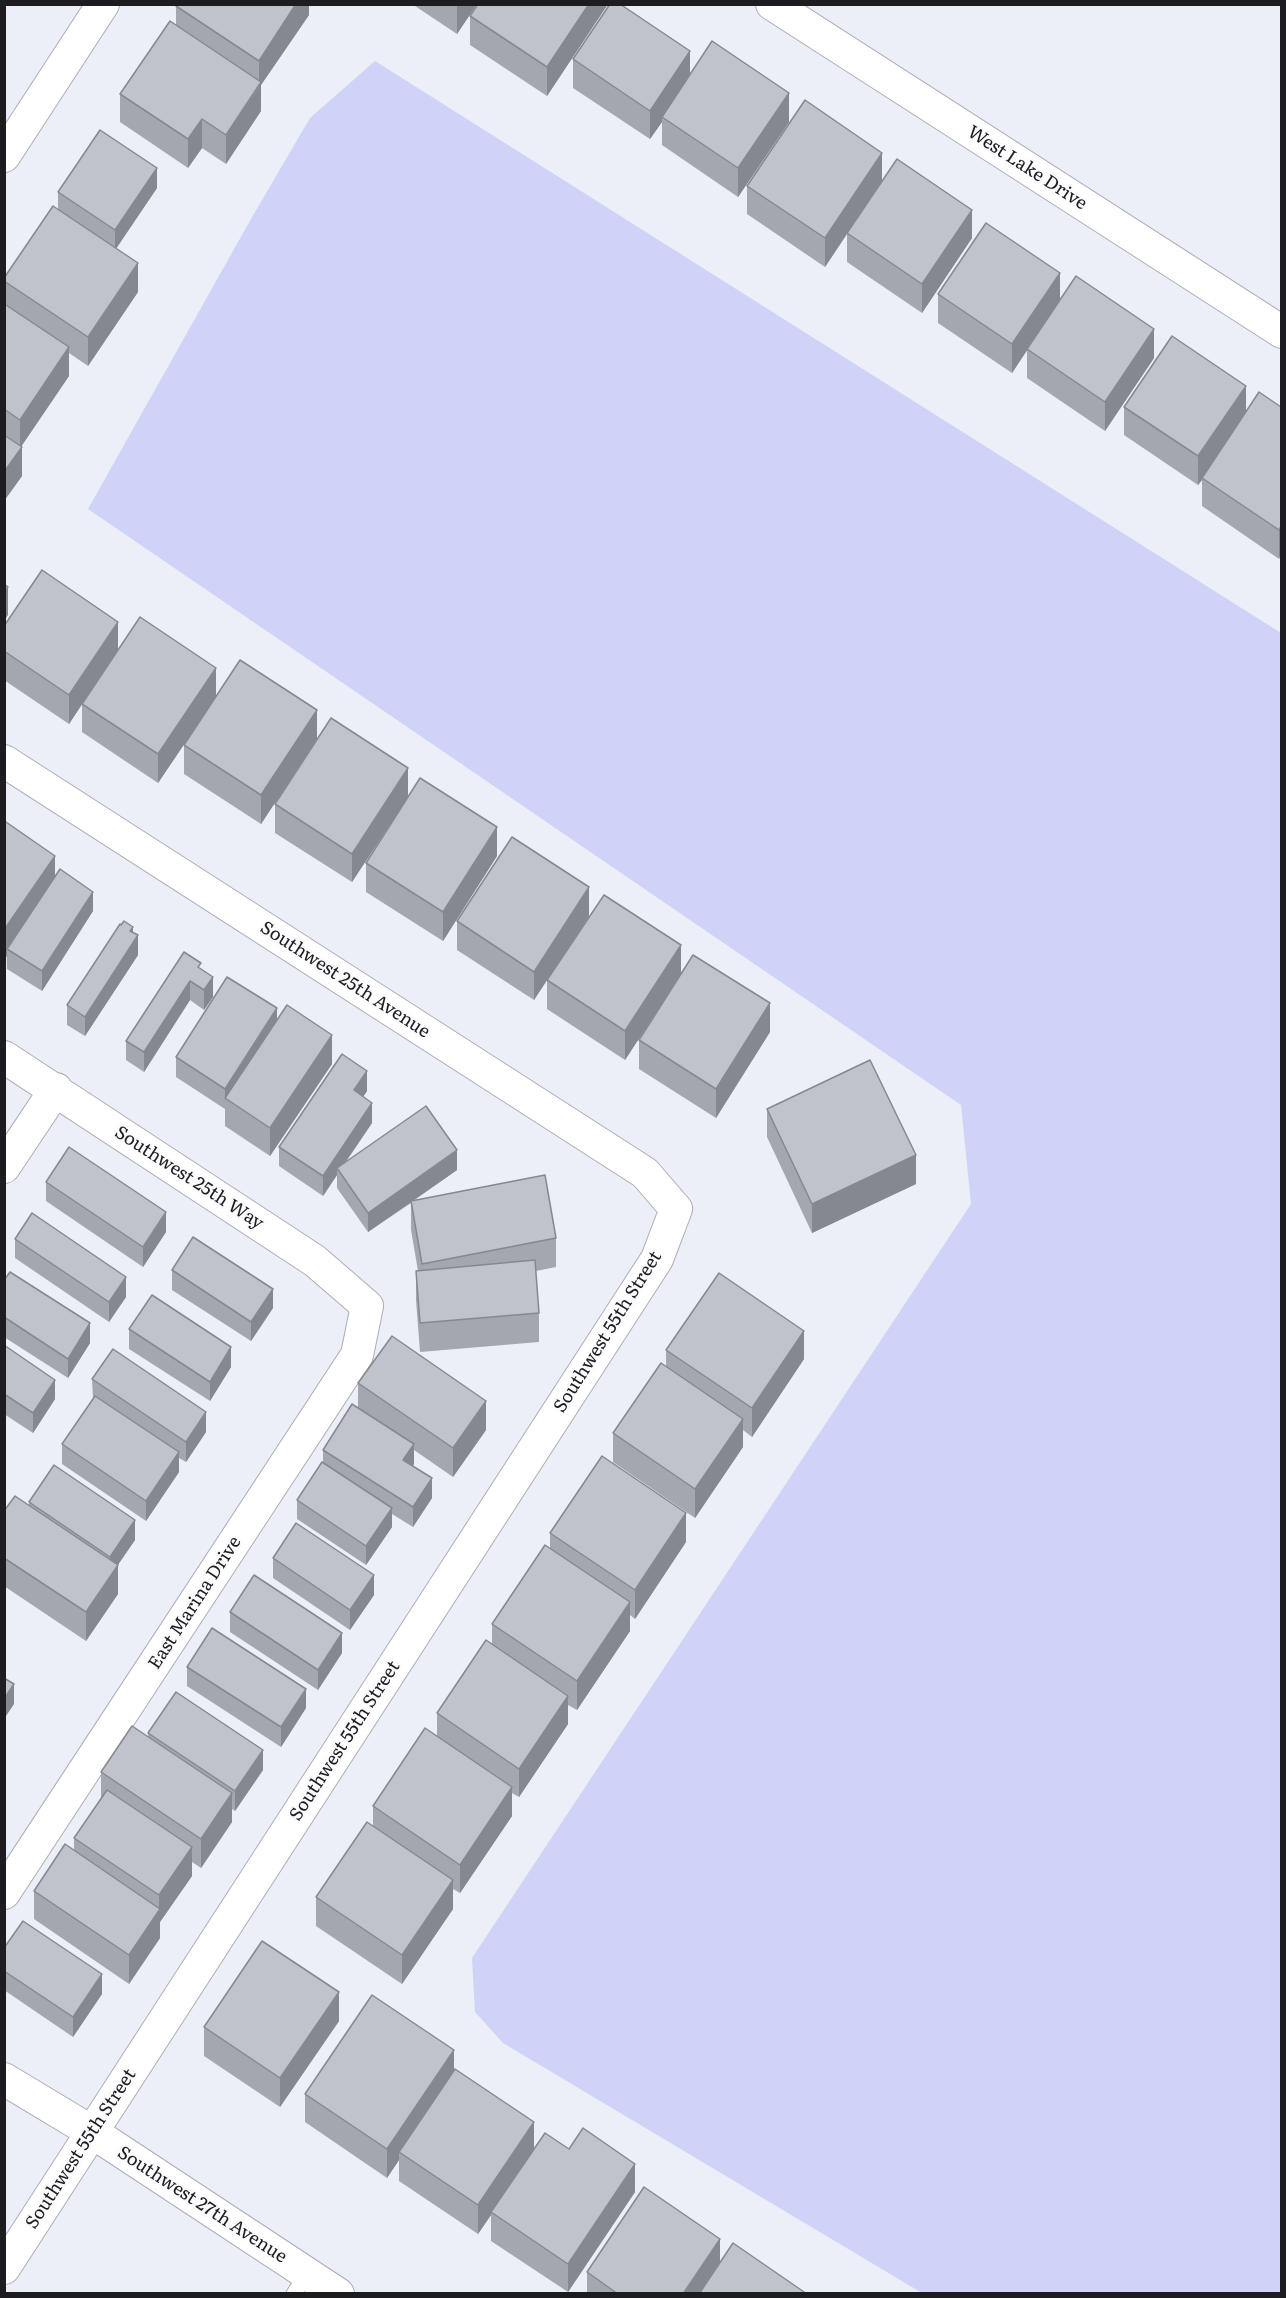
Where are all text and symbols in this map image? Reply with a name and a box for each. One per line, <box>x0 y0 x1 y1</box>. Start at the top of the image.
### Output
street label: West Lake Drive <box>963 121 1091 215</box>
street label: Southwest 25th Avenue <box>256 917 434 1043</box>
street label: Southwest 25th Way <box>110 1122 268 1234</box>
street label: Southwest 55th Street <box>549 1247 667 1417</box>
street label: East Marina Drive <box>144 1533 246 1673</box>
street label: Southwest 55th Street <box>285 1657 405 1825</box>
street label: Southwest 55th Street <box>21 2065 141 2233</box>
street label: Southwest 27th Avenue <box>113 2142 291 2268</box>

